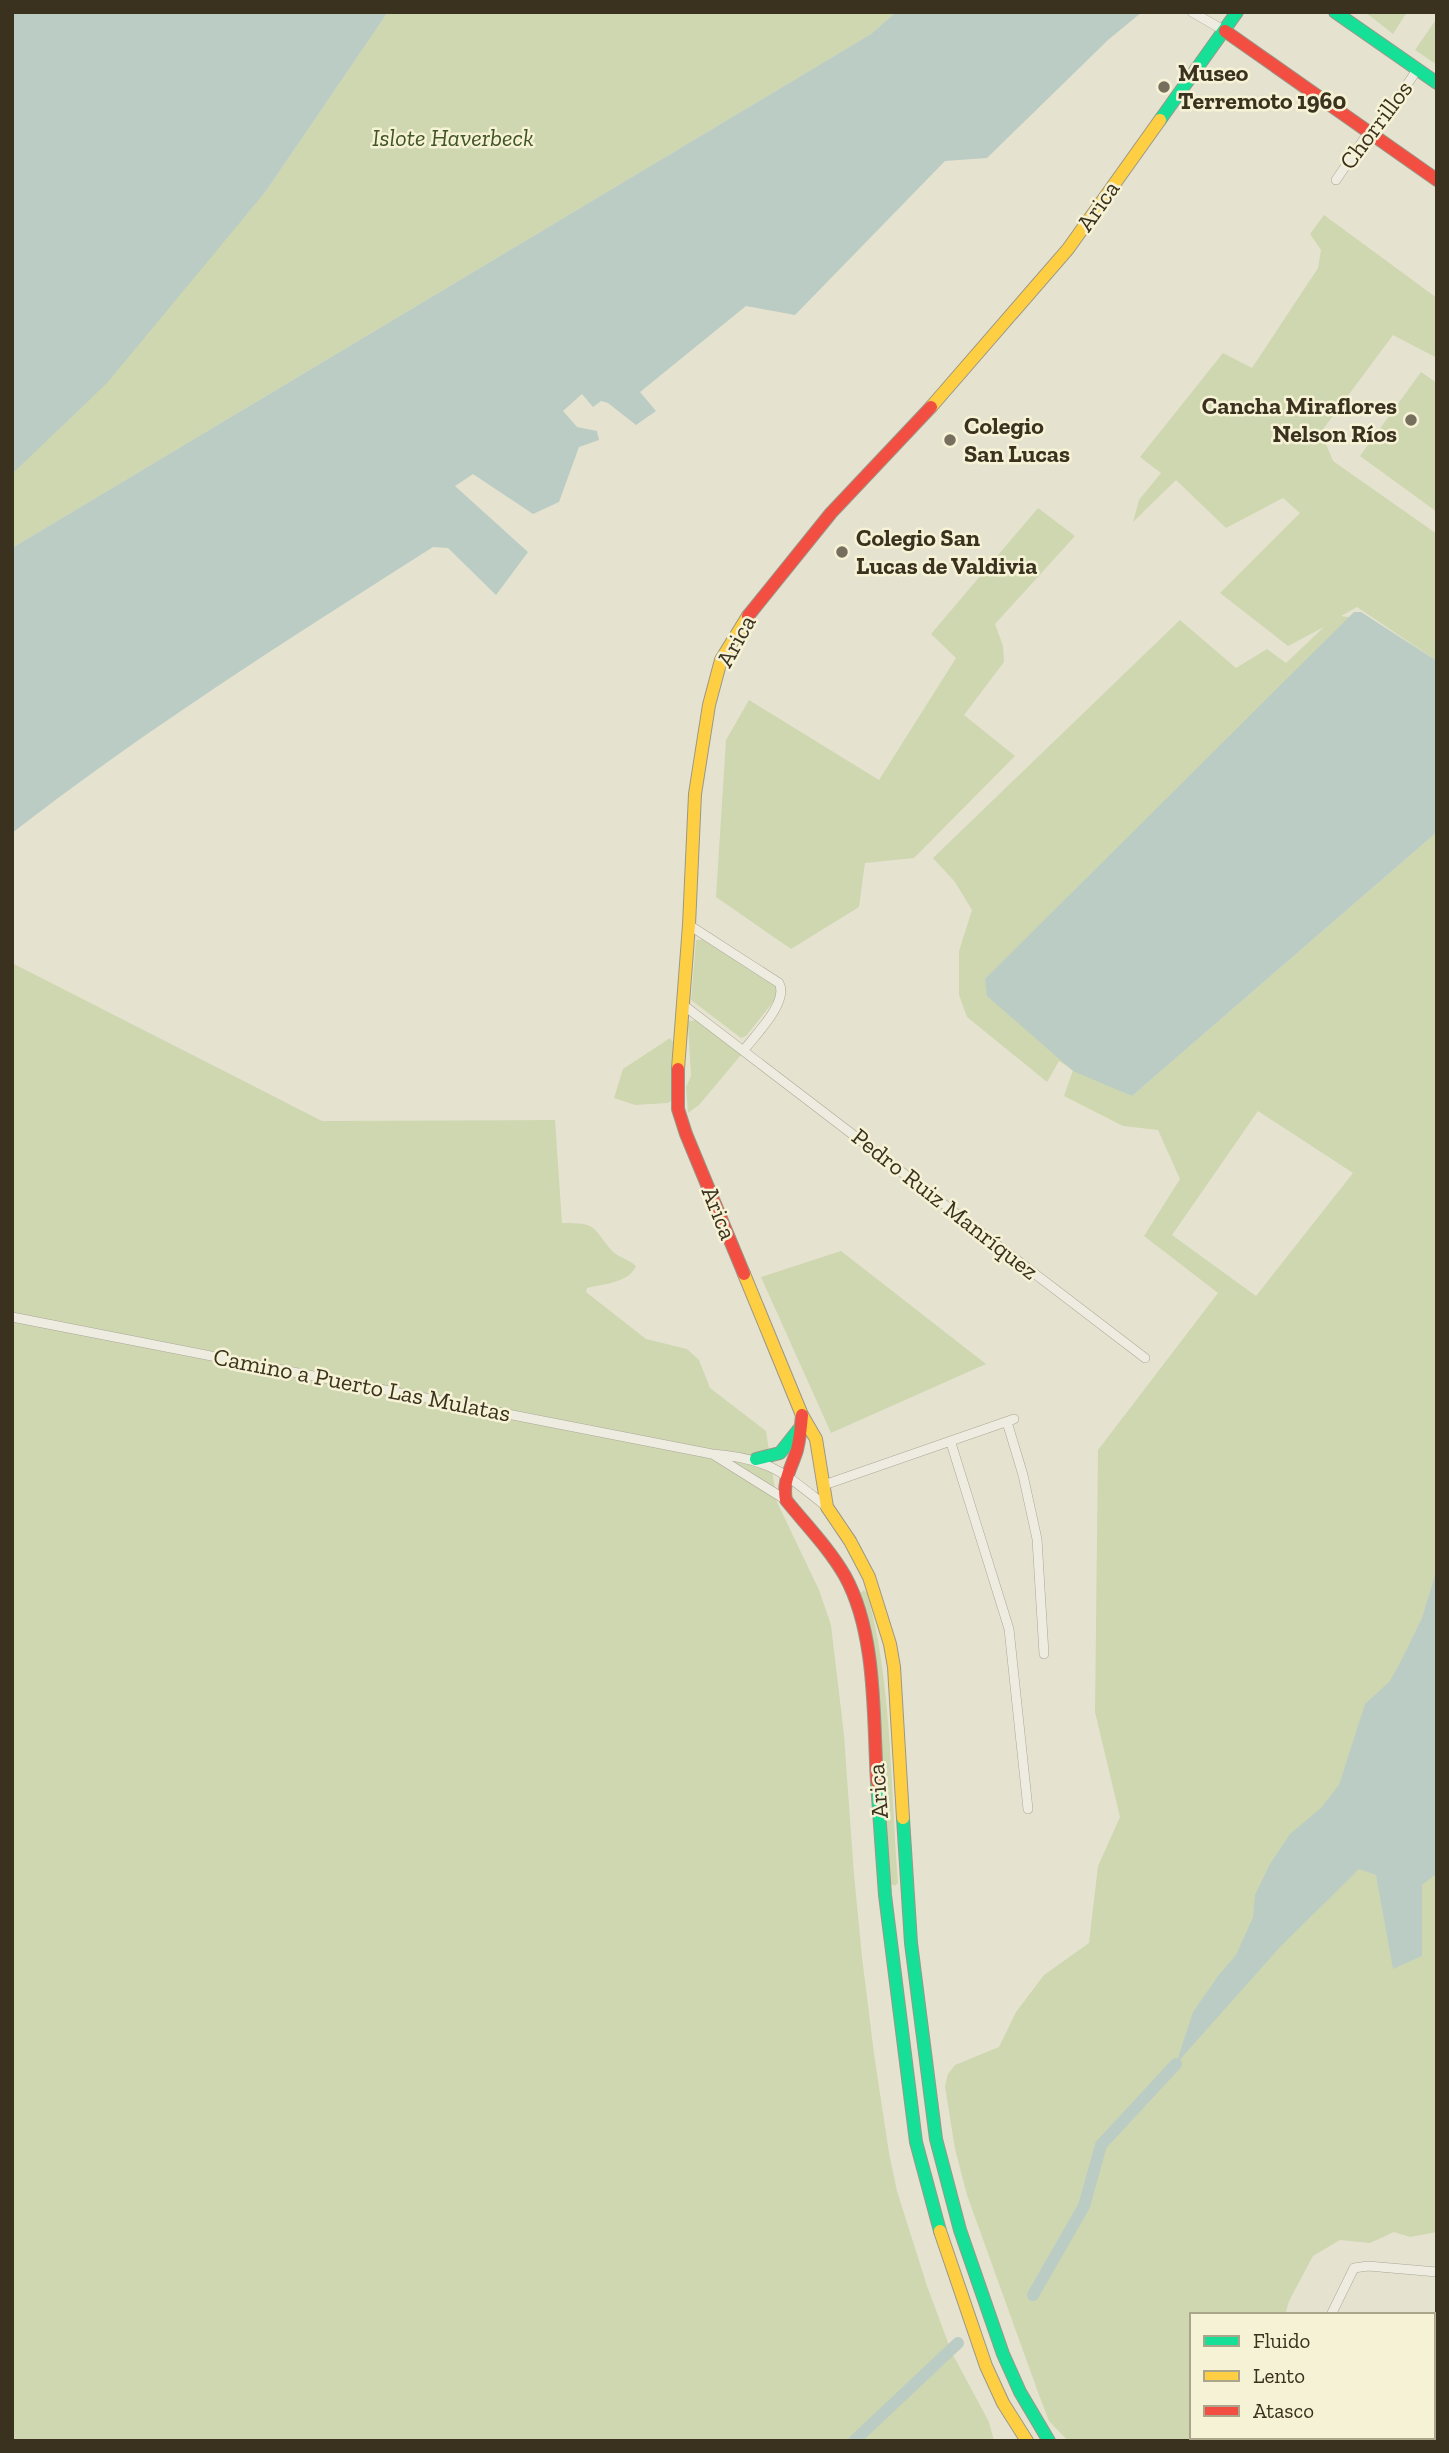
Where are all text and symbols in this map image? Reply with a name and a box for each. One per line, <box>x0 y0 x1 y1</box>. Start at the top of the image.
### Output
place label: Museo Terremoto 1960 <box>1178 58 1346 115</box>
street label: Chorrillos <box>1333 75 1418 175</box>
marker: Museo Terremoto 1960 <box>1156 79 1172 95</box>
park label: Islote Haverbeck <box>372 123 534 152</box>
street label: Arica <box>1070 175 1125 237</box>
place label: Cancha Miraflores Nelson Ríos <box>1202 391 1397 448</box>
place label: Colegio San Lucas <box>964 411 1070 468</box>
marker: Cancha Miraflores Nelson Ríos <box>1403 412 1419 428</box>
marker: Colegio San Lucas <box>942 432 958 448</box>
place label: Colegio San Lucas de Valdivia <box>856 523 1037 580</box>
marker: Colegio San Lucas de Valdivia <box>834 544 850 560</box>
street label: Arica <box>710 609 762 672</box>
street label: Pedro Ruiz Manríquez <box>846 1122 1044 1285</box>
street label: Arica <box>696 1182 743 1244</box>
street label: Camino a Puerto Las Mulatas <box>211 1341 513 1428</box>
street label: Arica <box>861 1762 894 1820</box>
legend <box>1190 2313 1435 2439</box>
text: Fluido <box>1253 2328 1310 2353</box>
text: Lento <box>1253 2363 1305 2388</box>
text: Atasco <box>1253 2398 1314 2423</box>

